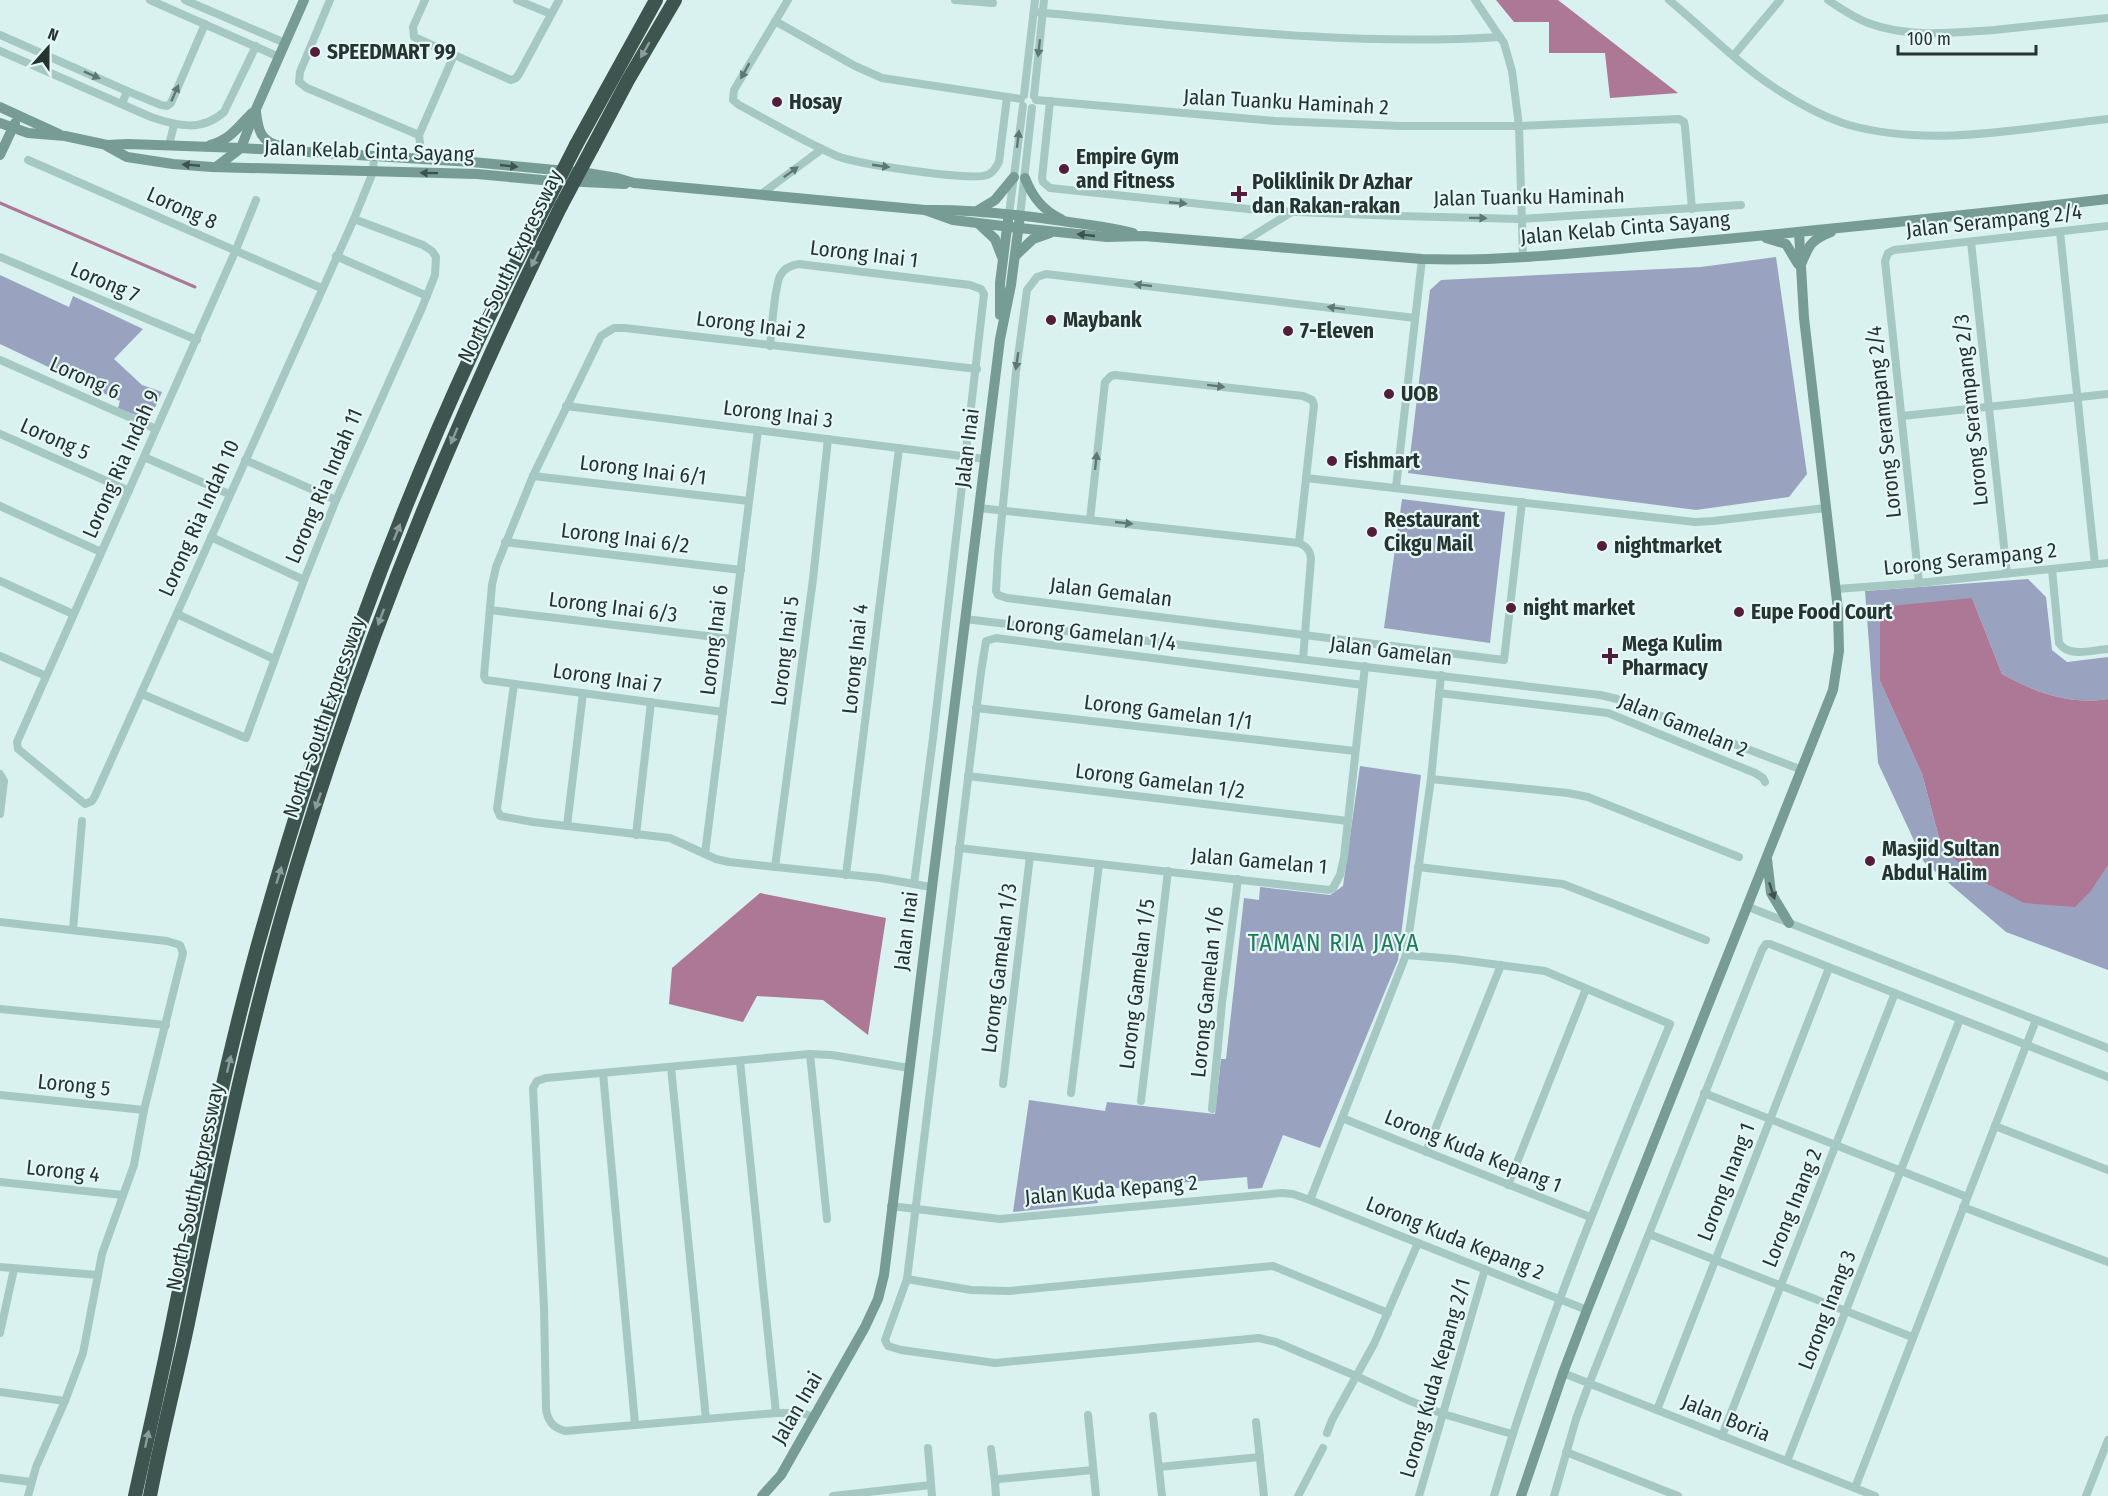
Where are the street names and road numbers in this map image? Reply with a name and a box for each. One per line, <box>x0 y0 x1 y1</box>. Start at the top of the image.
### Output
street label: Jalan Tuanku Haminah 2 <box>1183 84 1389 120</box>
street label: Jalan Kelab Cinta Sayang <box>263 134 475 168</box>
street label: North–South Expressway <box>452 165 568 367</box>
street label: Lorong 8 <box>143 181 221 235</box>
street label: Jalan Tuanku Haminah <box>1433 182 1625 212</box>
street label: Jalan Serampang 2/4 <box>1905 199 2083 243</box>
street label: Jalan Kelab Cinta Sayang <box>1519 206 1731 250</box>
street label: Lorong Inai 1 <box>808 234 920 274</box>
street label: Lorong 7 <box>67 256 143 308</box>
street label: Lorong Inai 2 <box>695 305 807 345</box>
street label: Lorong Serampang 2/3 <box>1948 313 1994 507</box>
street label: Lorong Serampang 2/4 <box>1861 325 1907 519</box>
street label: Lorong 6 <box>46 351 124 405</box>
street label: Lorong Ria Indah 9 <box>77 386 165 542</box>
street label: Lorong Inai 3 <box>722 394 834 434</box>
street label: Lorong Ria Indah 11 <box>280 405 368 567</box>
street label: Jalan Inai <box>949 407 985 489</box>
street label: Lorong 5 <box>16 412 94 466</box>
street label: Lorong Ria Indah 10 <box>153 436 245 600</box>
street label: Lorong Inai 6/1 <box>578 449 708 491</box>
street label: Lorong Inai 6/2 <box>559 517 691 559</box>
street label: Lorong Serampang 2 <box>1882 537 2058 581</box>
street label: Jalan Gemalan <box>1048 572 1174 612</box>
street label: Lorong Inai 6 <box>694 583 734 697</box>
street label: Lorong Inai 6/3 <box>547 586 679 628</box>
street label: Lorong Inai 5 <box>765 595 805 707</box>
street label: Lorong Inai 4 <box>836 603 874 715</box>
street label: Lorong Gamelan 1/4 <box>1004 610 1178 656</box>
street label: North–South Expressway <box>277 612 371 821</box>
street label: Jalan Gamelan <box>1328 631 1454 671</box>
street label: Lorong Inai 7 <box>551 658 663 698</box>
street label: Jalan Gamelan 2 <box>1614 687 1752 763</box>
street label: Lorong Gamelan 1/1 <box>1083 689 1253 735</box>
street label: Lorong Gamelan 1/2 <box>1074 758 1246 804</box>
street label: Jalan Gamelan 1 <box>1190 842 1328 880</box>
street label: Lorong Gamelan 1/3 <box>976 882 1022 1054</box>
street label: Jalan Inai <box>888 890 924 972</box>
street label: Lorong Gamelan 1/5 <box>1114 897 1160 1071</box>
street label: Lorong Gamelan 1/6 <box>1185 905 1229 1079</box>
street label: Lorong 5 <box>36 1068 112 1102</box>
street label: North–South Expressway <box>160 1080 230 1293</box>
street label: Lorong Kuda Kepang 1 <box>1381 1104 1565 1198</box>
street label: Lorong Inang 1 <box>1692 1119 1760 1245</box>
street label: Lorong Inang 2 <box>1756 1145 1828 1271</box>
street label: Lorong 4 <box>25 1154 101 1188</box>
street label: Jalan Kuda Kepang 2 <box>1023 1169 1199 1211</box>
street label: Lorong Kuda Kepang 2 <box>1362 1190 1548 1286</box>
street label: Lorong Inang 3 <box>1792 1247 1862 1373</box>
street label: Lorong Kuda Kepang 2/1 <box>1394 1275 1476 1481</box>
street label: Jalan Inai <box>766 1367 828 1449</box>
street label: Jalan Boria <box>1678 1389 1774 1447</box>

